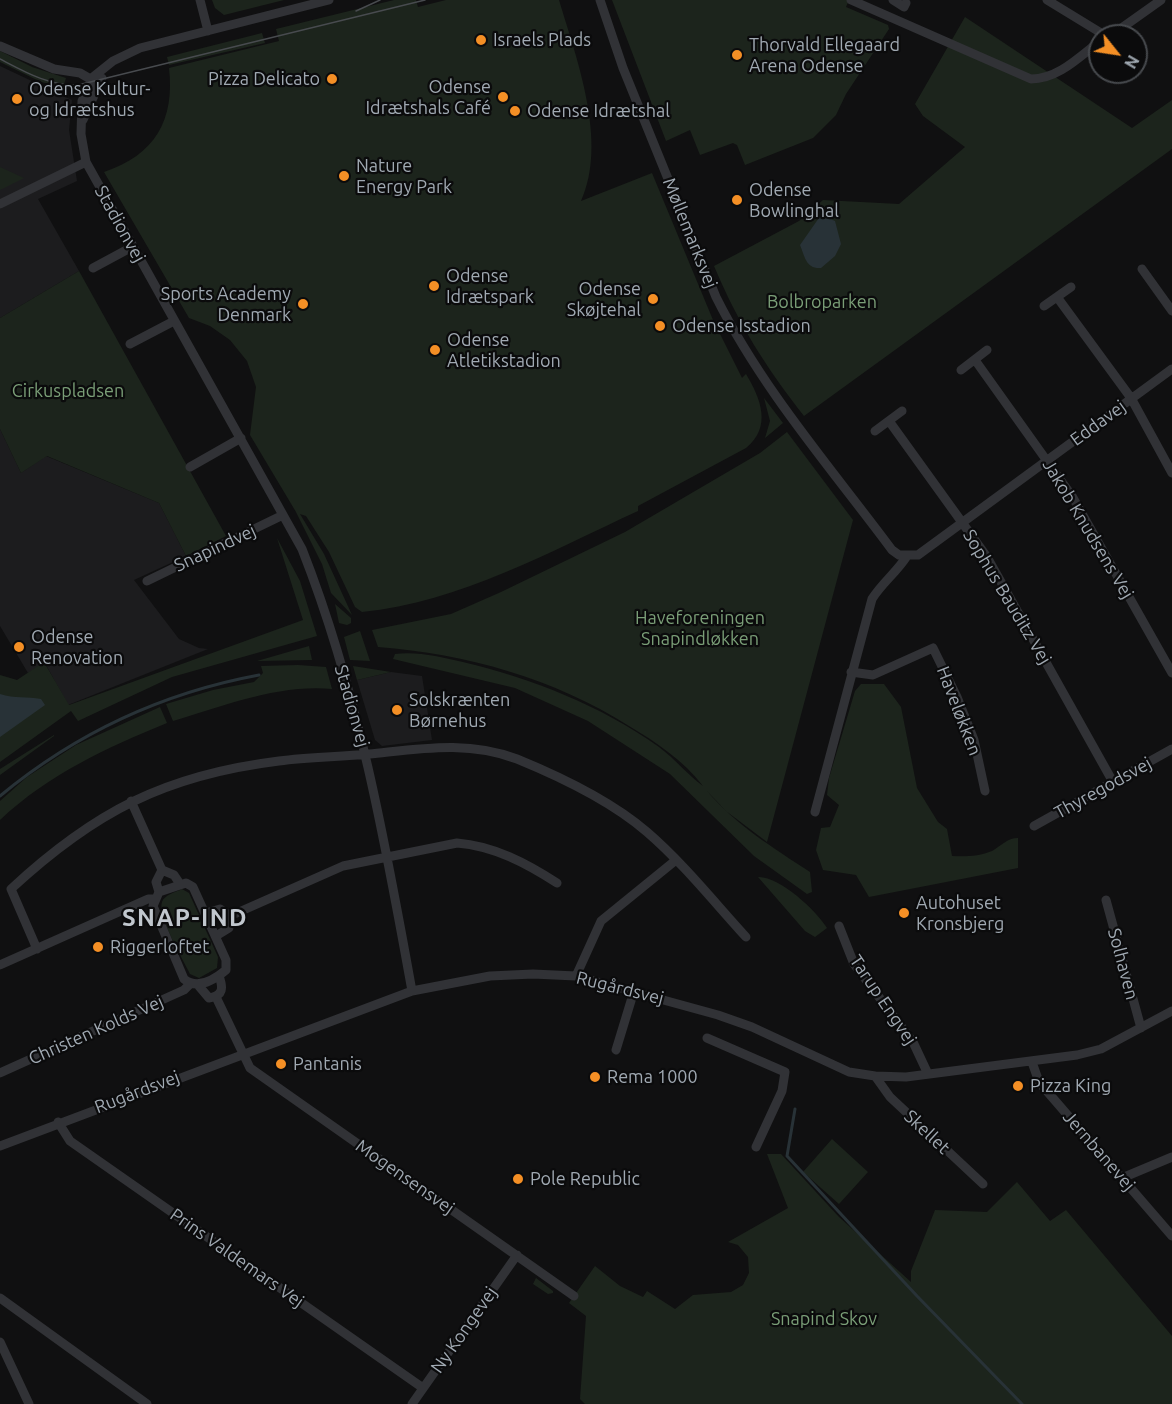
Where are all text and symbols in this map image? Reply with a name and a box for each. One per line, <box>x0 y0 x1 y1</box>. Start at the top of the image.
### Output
north arrow <box>1088 24 1148 84</box>
place label: Israels Plads <box>493 29 591 51</box>
marker: Israels Plads <box>474 33 488 47</box>
place label: Thorvald Ellegaard Arena Odense <box>749 34 900 76</box>
marker: Thorvald Ellegaard Arena Odense <box>730 48 744 62</box>
text: N <box>1121 52 1143 72</box>
place label: Pizza Delicato <box>208 68 320 90</box>
marker: Pizza Delicato <box>325 72 339 86</box>
place label: Odense Idrætshals Café <box>366 76 491 118</box>
place label: Odense Kultur- og Idrætshus <box>29 78 150 121</box>
marker: Odense Idrætshals Café <box>496 90 510 104</box>
marker: Odense Kultur- og Idrætshus <box>10 92 24 106</box>
place label: Odense Idrætshal <box>527 100 670 122</box>
marker: Odense Idrætshal <box>508 104 522 118</box>
place label: Nature Energy Park <box>356 155 452 198</box>
marker: Nature Energy Park <box>337 169 351 183</box>
street label: Møllemarksvej <box>658 175 722 291</box>
place label: Odense Bowlinghal <box>749 179 839 222</box>
street label: Stadionvej <box>90 182 150 266</box>
marker: Odense Bowlinghal <box>730 193 744 207</box>
place label: Odense Idrætspark <box>446 265 534 308</box>
place label: Odense Skøjtehal <box>567 278 641 320</box>
marker: Odense Idrætspark <box>427 279 441 293</box>
place label: Sports Academy Denmark <box>161 283 291 326</box>
park label: Bolbroparken <box>767 291 877 313</box>
marker: Odense Skøjtehal <box>646 292 660 306</box>
marker: Sports Academy Denmark <box>296 297 310 311</box>
place label: Odense Isstadion <box>672 315 811 337</box>
marker: Odense Isstadion <box>653 319 667 333</box>
place label: Odense Atletikstadion <box>447 329 561 372</box>
marker: Odense Atletikstadion <box>428 343 442 357</box>
park label: Cirkuspladsen <box>12 380 124 402</box>
street label: Eddavej <box>1066 396 1130 450</box>
street label: Jakob Knudsens Vej <box>1038 455 1138 603</box>
street label: Snapindvej <box>171 520 259 576</box>
street label: Sophus Bauditz Vej <box>958 526 1056 668</box>
park label: Haveforeningen Snapindløkken <box>635 607 765 650</box>
place label: Odense Renovation <box>31 626 123 668</box>
marker: Odense Renovation <box>12 640 26 654</box>
street label: Stadionvej <box>330 662 374 750</box>
street label: Haveløkken <box>932 663 986 759</box>
place label: Solskrænten Børnehus <box>409 689 510 732</box>
marker: Solskrænten Børnehus <box>390 703 404 717</box>
street label: Thyregodsvej <box>1051 752 1155 824</box>
place label: Autohuset Kronsbjerg <box>916 892 1004 934</box>
district label: SNAP-IND <box>122 904 248 932</box>
marker: Autohuset Kronsbjerg <box>897 906 911 920</box>
street label: Solhaven <box>1103 926 1143 1002</box>
place label: Riggerloftet <box>110 936 209 958</box>
marker: Riggerloftet <box>91 940 105 954</box>
street label: Tarup Engvej <box>845 951 921 1049</box>
street label: Rugårdsvej <box>574 967 666 1009</box>
street label: Christen Kolds Vej <box>25 991 167 1069</box>
place label: Pantanis <box>293 1053 362 1075</box>
marker: Pantanis <box>274 1057 288 1071</box>
street label: Rugårdsvej <box>91 1066 183 1118</box>
place label: Rema 1000 <box>607 1066 698 1088</box>
marker: Rema 1000 <box>588 1070 602 1084</box>
place label: Pizza King <box>1030 1075 1111 1097</box>
marker: Pizza King <box>1011 1079 1025 1093</box>
street label: Skellet <box>900 1105 954 1159</box>
street label: Jernbanevej <box>1058 1107 1140 1195</box>
street label: Mogensensvej <box>351 1135 459 1219</box>
place label: Pole Republic <box>530 1168 640 1190</box>
marker: Pole Republic <box>511 1172 525 1186</box>
street label: Prins Valdemars Vej <box>166 1204 308 1312</box>
street label: Ny Kongevej <box>426 1283 502 1377</box>
park label: Snapind Skov <box>771 1308 877 1330</box>

